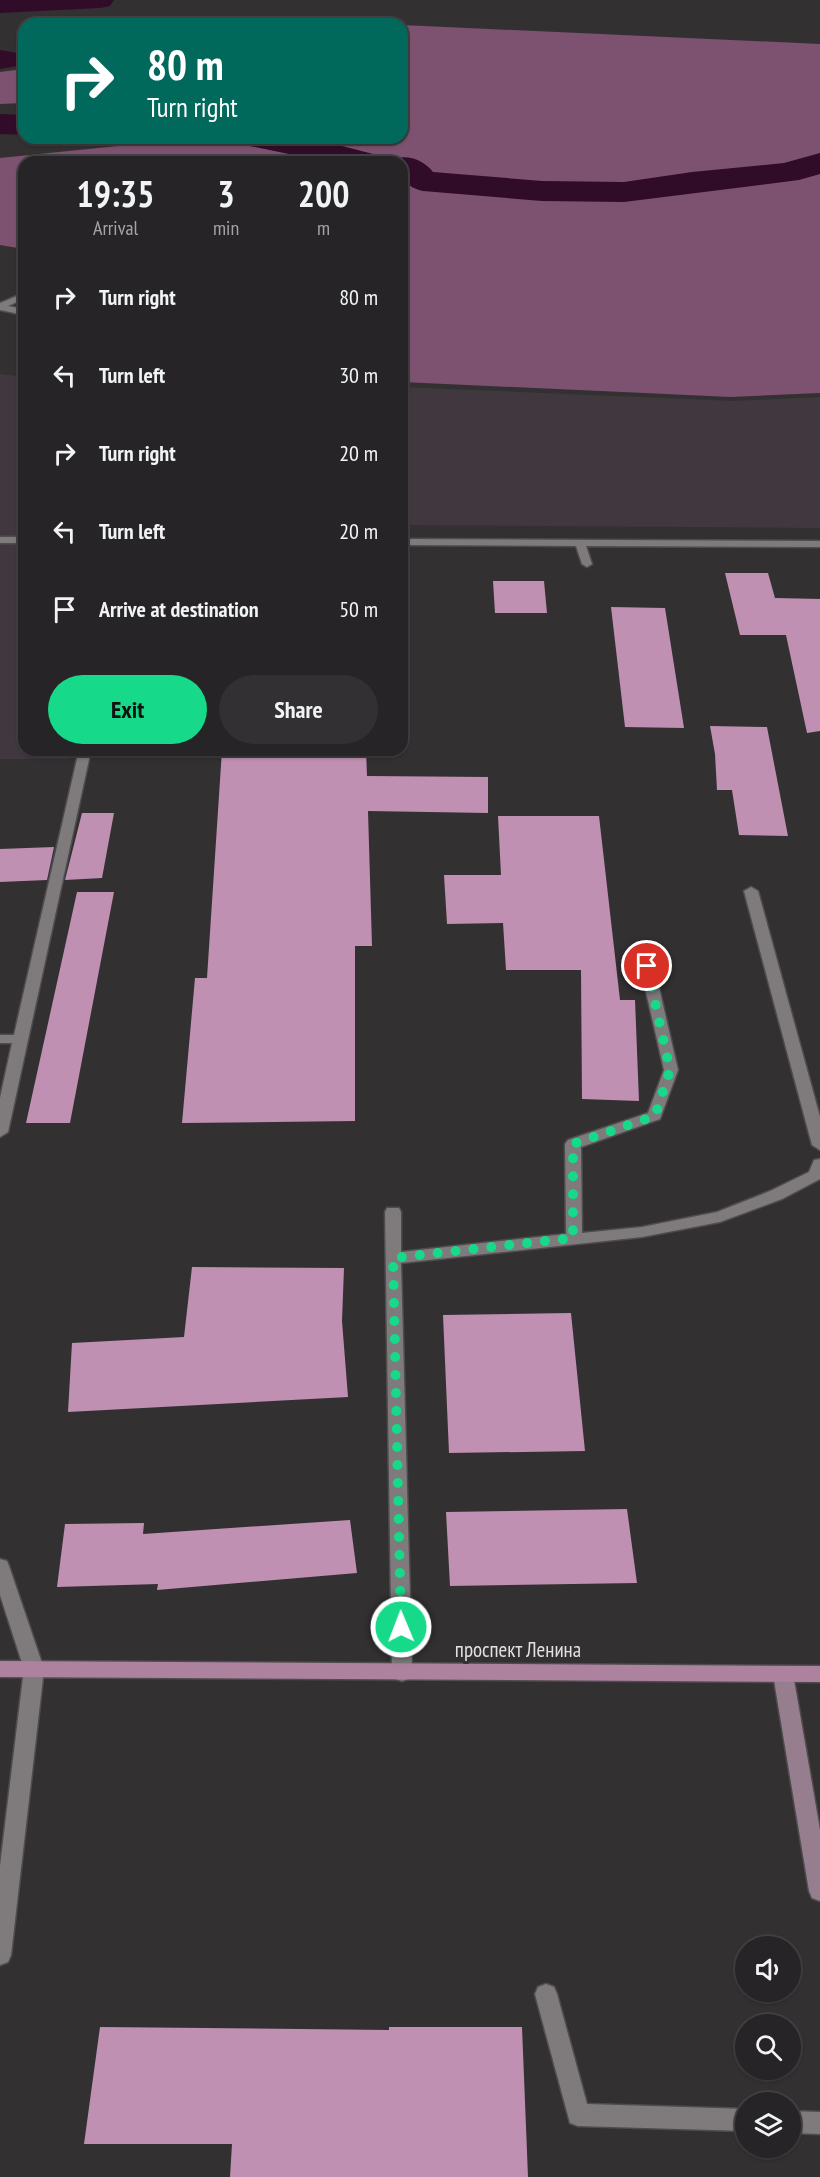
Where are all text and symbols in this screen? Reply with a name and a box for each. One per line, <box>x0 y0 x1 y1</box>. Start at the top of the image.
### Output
text: 80 m <box>147 37 224 92</box>
icon: right <box>48 42 126 120</box>
text: Turn right <box>147 90 238 124</box>
text: 19:35 <box>77 170 154 217</box>
text: 3 <box>217 170 235 217</box>
text: 200 <box>298 170 349 217</box>
text: Arrival <box>93 215 138 241</box>
text: min <box>213 215 239 241</box>
text: m <box>317 215 330 241</box>
icon: right <box>48 281 81 314</box>
text: Turn right <box>99 283 176 311</box>
text: 80 m <box>339 283 378 311</box>
icon: left <box>48 359 81 392</box>
text: Turn left <box>99 361 165 389</box>
text: 30 m <box>339 361 378 389</box>
icon: right <box>48 437 81 470</box>
text: Turn right <box>99 439 176 467</box>
text: 20 m <box>339 439 378 467</box>
icon: left <box>48 515 81 548</box>
text: Turn left <box>99 517 165 545</box>
text: 20 m <box>339 517 378 545</box>
icon: arrive <box>48 593 81 626</box>
text: Arrive at destination <box>99 595 259 623</box>
text: 50 m <box>339 595 378 623</box>
button: Exit <box>48 675 207 744</box>
button: Share <box>219 675 378 744</box>
pin <box>621 940 672 991</box>
icon: arrive <box>630 949 663 982</box>
position arrow <box>369 1595 433 1659</box>
street label: проспект Ленина <box>455 1636 581 1663</box>
map controls <box>735 1936 801 2158</box>
button: sound <box>735 1936 801 2002</box>
button: search <box>735 2014 801 2080</box>
button: layers <box>735 2092 801 2158</box>

